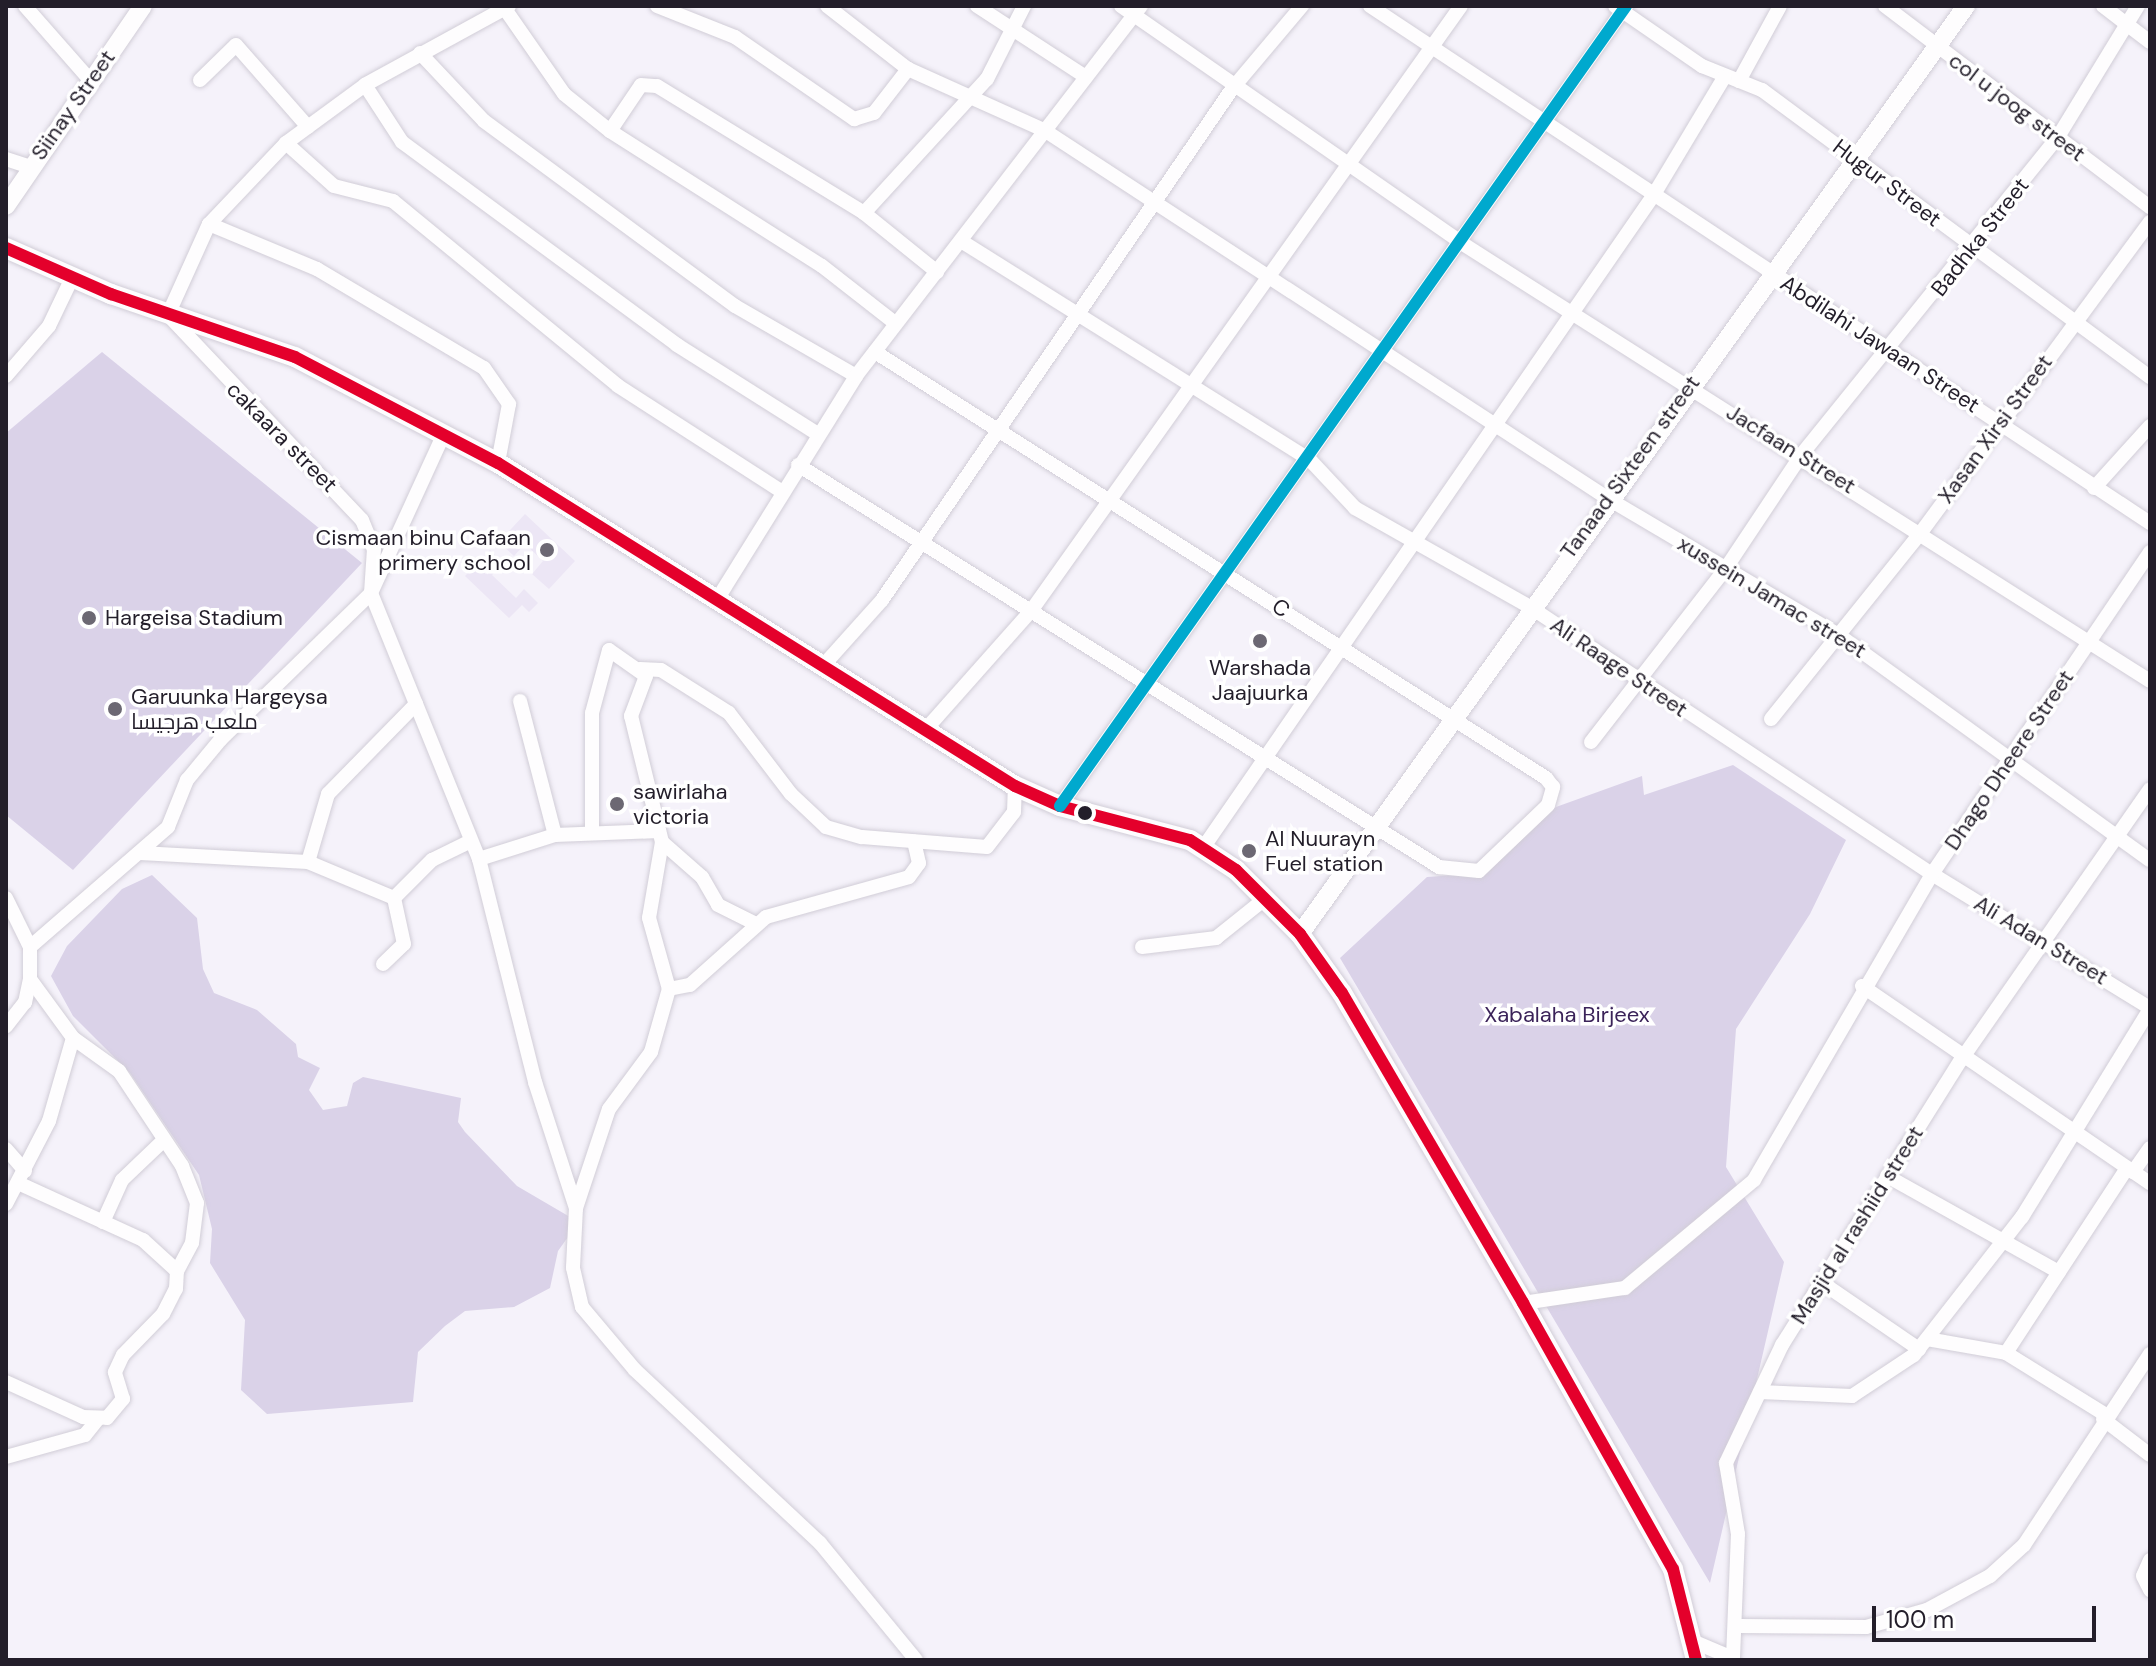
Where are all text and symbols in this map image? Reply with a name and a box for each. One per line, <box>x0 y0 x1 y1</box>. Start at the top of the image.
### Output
street label: Siinay Street <box>25 45 121 165</box>
street label: col u joog street <box>1944 47 2090 167</box>
street label: Hugur Street <box>1828 134 1946 232</box>
street label: Badhka Street <box>1926 173 2034 301</box>
street label: Abdilahi Jawaan Street <box>1776 270 1984 418</box>
street label: Xasan Xirsi Street <box>1932 349 2058 509</box>
street label: Tanaad Sixteen street <box>1555 370 1705 564</box>
street label: cakaara street <box>221 376 343 498</box>
street label: Jacfaan Street <box>1722 399 1860 499</box>
place label: Cismaan binu Cafaan primery school <box>315 524 531 576</box>
street label: xussein Jamac street <box>1673 530 1871 664</box>
marker: Cismaan binu Cafaan primery school <box>538 541 556 559</box>
street label: C <box>1267 593 1295 623</box>
place label: Hargeisa Stadium <box>105 605 283 631</box>
marker: Hargeisa Stadium <box>80 609 98 627</box>
street label: Ali Raage Street <box>1545 611 1693 723</box>
marker: Warshada Jaajuurka <box>1251 632 1269 650</box>
place label: Warshada Jaajuurka <box>1209 654 1311 706</box>
street label: Dhago Dheere Street <box>1939 665 2079 855</box>
place label: Garuunka Hargeysa ملعب هرجيسا <box>131 683 328 734</box>
marker: Garuunka Hargeysa ملعب هرجيسا <box>106 700 124 718</box>
place label: sawirlaha victoria <box>633 778 727 830</box>
marker: sawirlaha victoria <box>608 795 626 813</box>
unlabelled marker <box>1077 805 1093 821</box>
place label: Al Nuurayn Fuel station <box>1265 825 1383 876</box>
marker: Al Nuurayn Fuel station <box>1240 842 1258 860</box>
street label: Ali Adan Street <box>1969 890 2113 990</box>
park label: Xabalaha Birjeex <box>1484 1002 1650 1028</box>
street label: Masjid al rashiid street <box>1785 1121 1929 1329</box>
scale bar <box>1876 1590 2100 1640</box>
text: 100 m <box>1886 1604 1954 1635</box>

